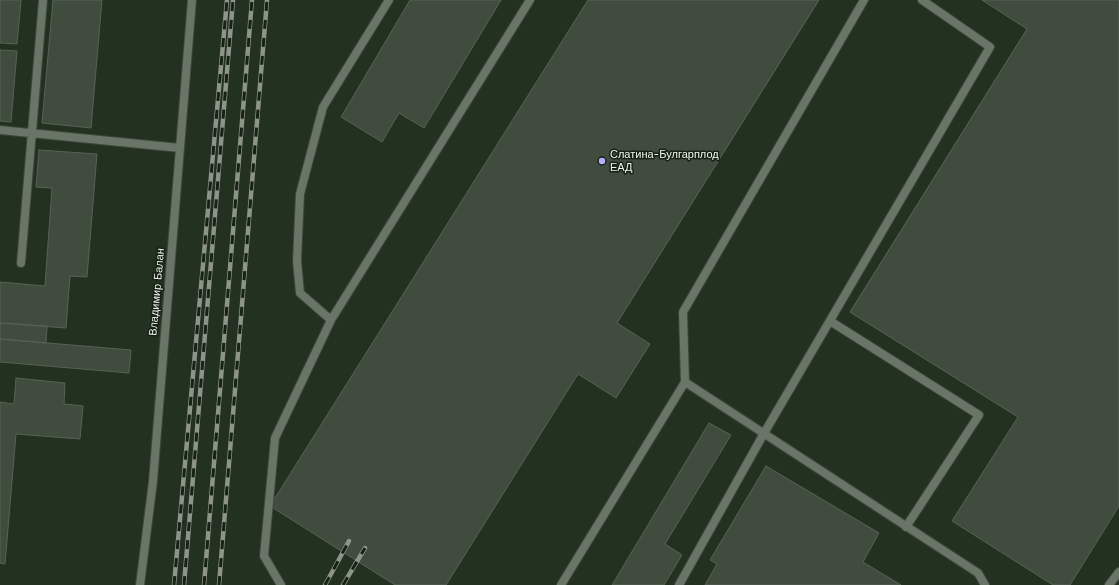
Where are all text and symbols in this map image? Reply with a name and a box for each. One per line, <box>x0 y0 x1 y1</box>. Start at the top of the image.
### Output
place label: Слатина-Булгарплод ЕАД <box>610 148 719 174</box>
marker: Слатина-Булгарплод ЕАД <box>597 156 607 166</box>
street label: Владимир Балан <box>147 248 167 336</box>

